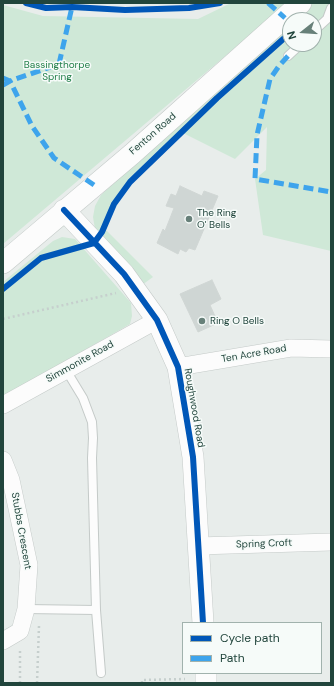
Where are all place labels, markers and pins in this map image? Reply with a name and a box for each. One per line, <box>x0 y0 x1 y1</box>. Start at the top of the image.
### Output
place label: The Ring O' Bells <box>197 207 236 230</box>
marker: The Ring O' Bells <box>184 214 194 224</box>
place label: Ring O Bells <box>210 315 264 327</box>
marker: Ring O Bells <box>197 316 207 326</box>

